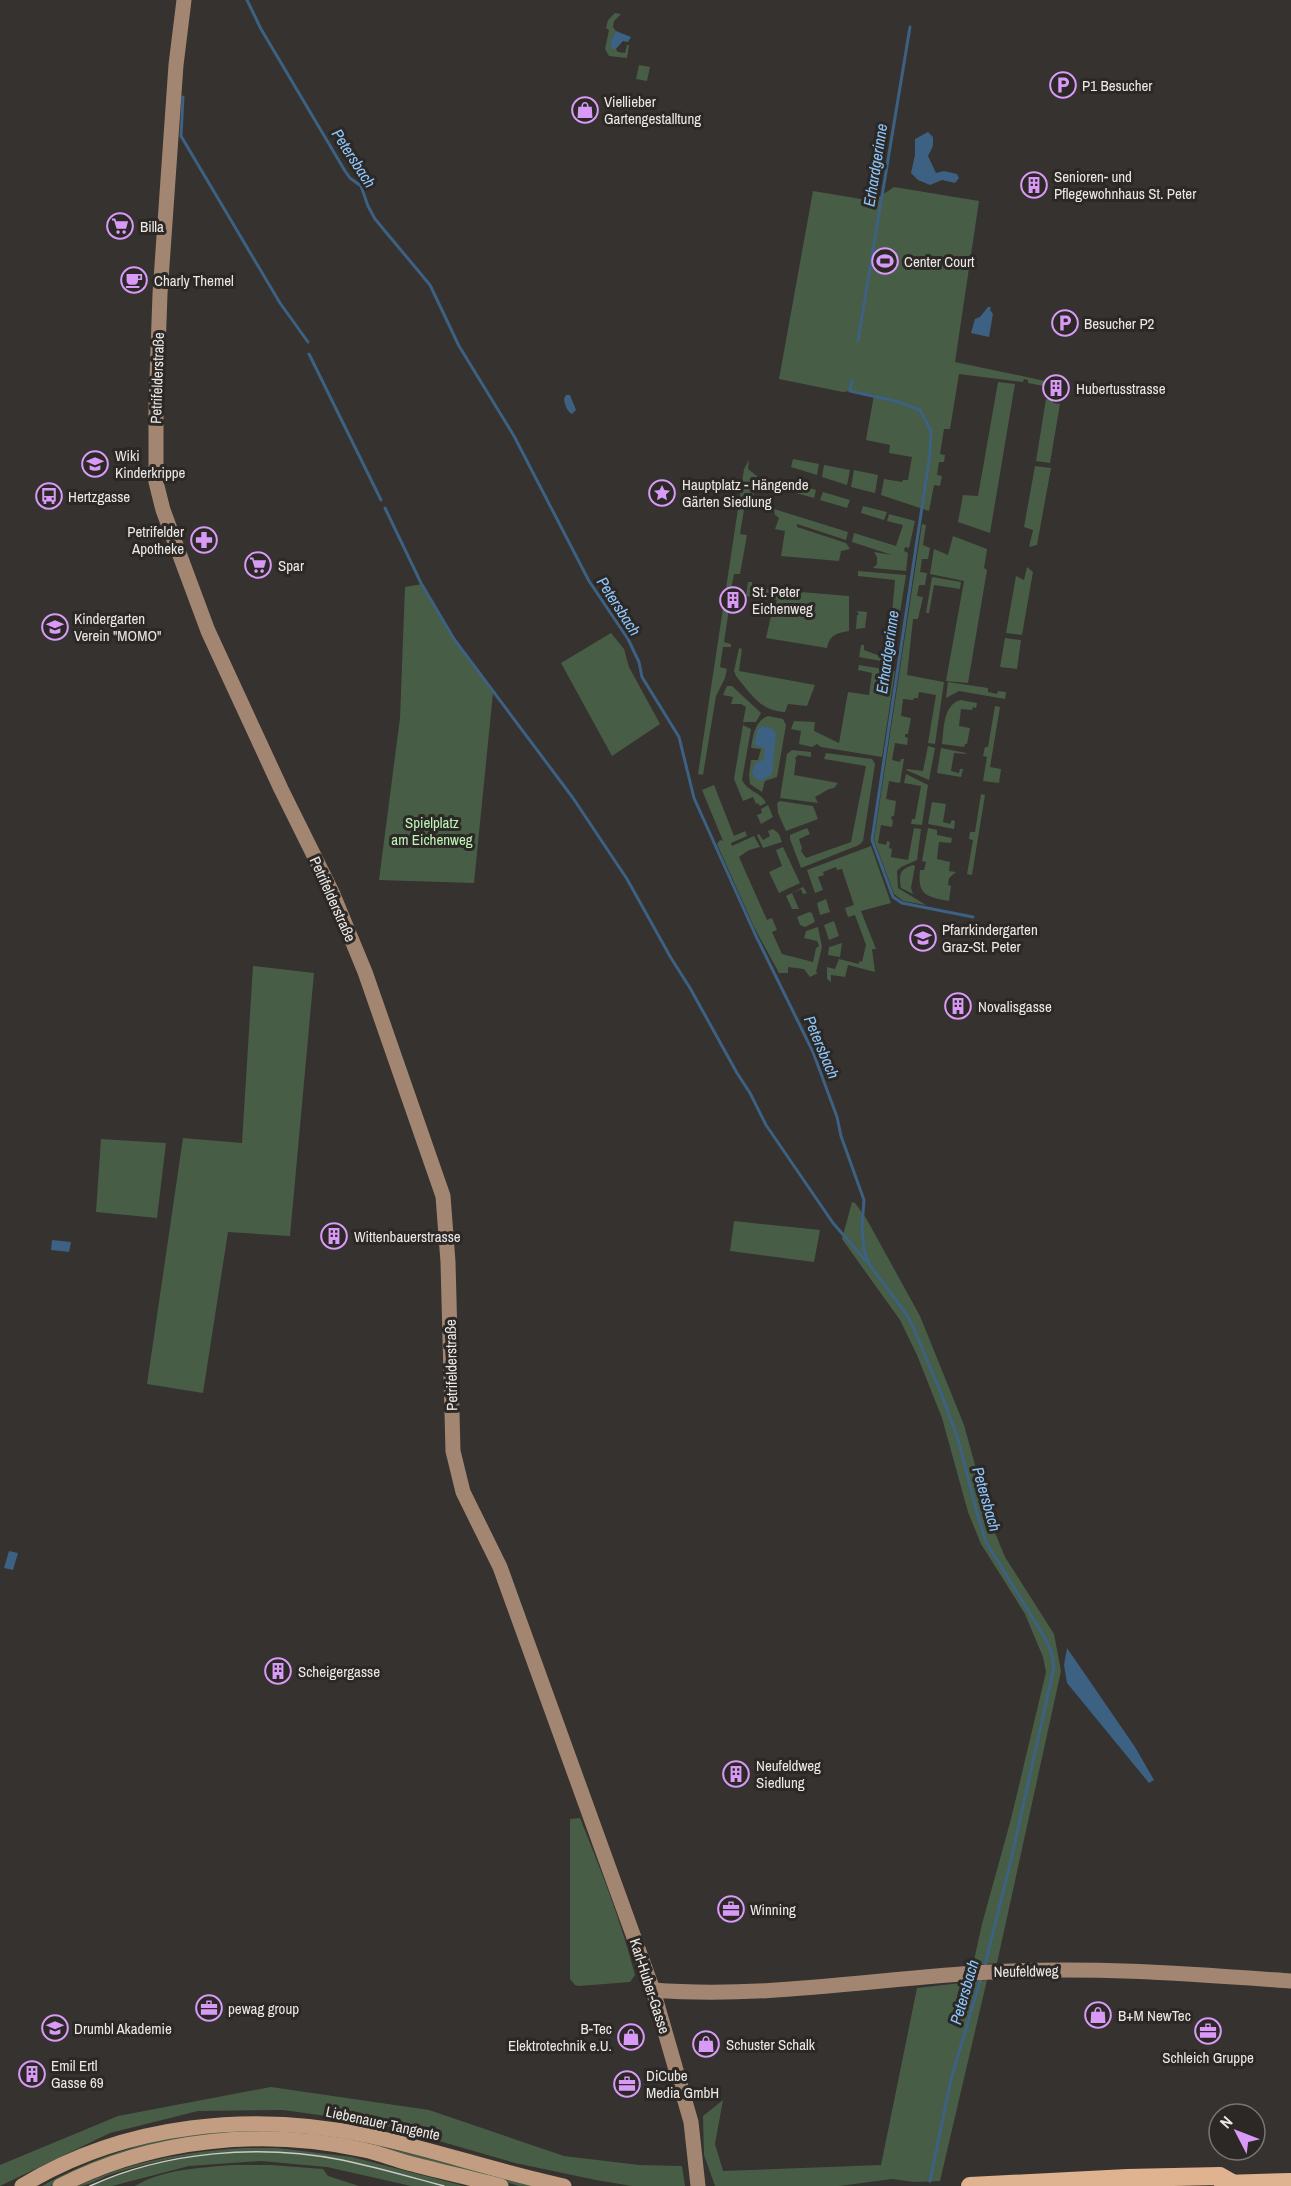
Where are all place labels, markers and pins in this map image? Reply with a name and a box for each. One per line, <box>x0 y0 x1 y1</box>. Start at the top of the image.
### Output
parking icon: P1 Besucher <box>1048 70 1078 100</box>
place label: P1 Besucher <box>1082 75 1152 96</box>
place label: Viellieber Gartengestalltung <box>604 91 701 129</box>
shop icon: Viellieber Gartengestalltung <box>570 95 600 125</box>
place label: Senioren- und Pflegewohnhaus St. Peter <box>1054 166 1196 204</box>
building icon: Senioren- und Pflegewohnhaus St. Peter <box>1019 170 1049 200</box>
supermarket icon: Billa <box>105 211 135 241</box>
place label: Billa <box>140 216 164 237</box>
sports icon: Center Court <box>870 246 900 276</box>
place label: Center Court <box>904 251 975 272</box>
cafe icon: Charly Themel <box>119 265 149 295</box>
place label: Charly Themel <box>154 270 234 291</box>
parking icon: Besucher P2 <box>1050 308 1080 338</box>
place label: Besucher P2 <box>1084 313 1155 334</box>
building icon: Hubertusstrasse <box>1041 373 1071 403</box>
place label: Hubertusstrasse <box>1076 378 1166 399</box>
place label: Wiki Kinderkrippe <box>115 445 186 483</box>
school or university icon: Wiki Kinderkrippe <box>80 449 110 479</box>
place label: Hauptplatz - Hängende Gärten Siedlung <box>682 474 809 512</box>
place icon: Hauptplatz - Hängende Gärten Siedlung <box>647 478 677 508</box>
bus stop icon: Hertzgasse <box>34 481 64 511</box>
place label: Hertzgasse <box>68 486 130 507</box>
place label: Petrifelder Apotheke <box>127 521 184 559</box>
pharmacy icon: Petrifelder Apotheke <box>189 525 219 555</box>
supermarket icon: Spar <box>243 550 273 580</box>
place label: Spar <box>278 555 304 576</box>
place label: St. Peter Eichenweg <box>752 581 813 619</box>
building icon: St. Peter Eichenweg <box>718 585 748 615</box>
place label: Kindergarten Verein "MOMO" <box>74 608 161 646</box>
school or university icon: Kindergarten Verein "MOMO" <box>40 612 70 642</box>
place label: Pfarrkindergarten Graz-St. Peter <box>942 919 1038 957</box>
school or university icon: Pfarrkindergarten Graz-St. Peter <box>908 923 938 953</box>
building icon: Novalisgasse <box>943 991 973 1021</box>
place label: Novalisgasse <box>978 996 1052 1017</box>
building icon: Wittenbauerstrasse <box>319 1221 349 1251</box>
place label: Wittenbauerstrasse <box>354 1226 461 1247</box>
building icon: Scheigergasse <box>263 1656 293 1686</box>
place label: Scheigergasse <box>298 1661 380 1682</box>
place label: Neufeldweg Siedlung <box>756 1755 821 1793</box>
building icon: Neufeldweg Siedlung <box>721 1759 751 1789</box>
office icon: Winning <box>716 1894 746 1924</box>
place label: Winning <box>750 1899 796 1920</box>
office icon: pewag group <box>194 1993 224 2023</box>
place label: pewag group <box>228 1998 299 2019</box>
shop icon: B+M NewTec <box>1083 2000 1113 2030</box>
place label: B+M NewTec <box>1118 2005 1191 2026</box>
school or university icon: Drumbl Akademie <box>40 2013 70 2043</box>
office icon: Schleich Gruppe <box>1193 2016 1223 2046</box>
place label: Drumbl Akademie <box>74 2018 172 2039</box>
place label: B-Tec Elektrotechnik e.U. <box>508 2018 612 2056</box>
shop icon: B-Tec Elektrotechnik e.U. <box>616 2022 646 2052</box>
shop icon: Schuster Schalk <box>691 2029 721 2059</box>
place label: Schuster Schalk <box>726 2034 816 2055</box>
place label: Schleich Gruppe <box>1162 2047 1254 2068</box>
place label: Emil Ertl Gasse 69 <box>51 2055 104 2093</box>
building icon: Emil Ertl Gasse 69 <box>17 2059 47 2089</box>
place label: DiCube Media GmbH <box>646 2065 719 2103</box>
office icon: DiCube Media GmbH <box>612 2069 642 2099</box>

